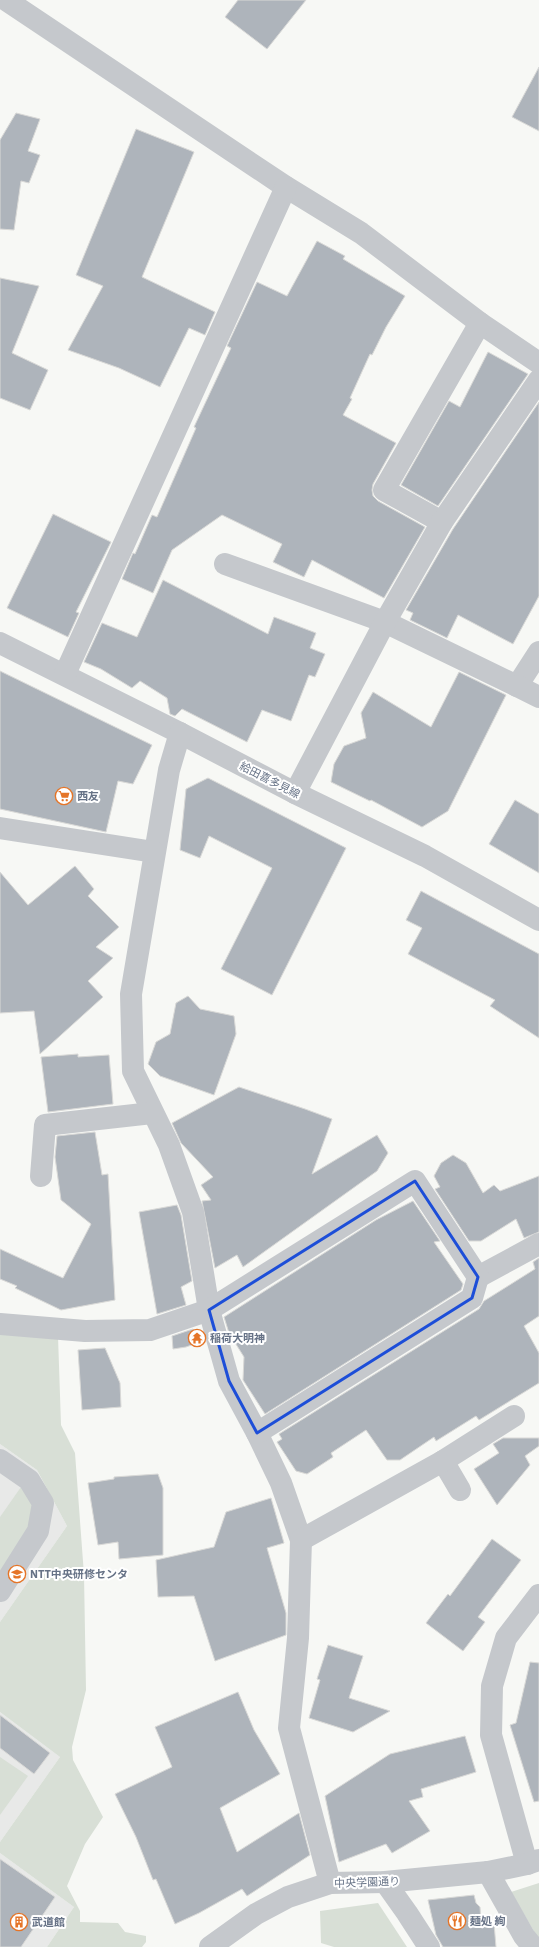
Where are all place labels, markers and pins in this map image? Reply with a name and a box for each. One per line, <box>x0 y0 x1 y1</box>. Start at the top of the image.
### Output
supermarket icon: 西友 <box>54 786 74 806</box>
place label: 西友 <box>77 789 99 803</box>
temple icon: 稲荷大明神 <box>187 1328 207 1348</box>
place label: 稲荷大明神 <box>210 1331 265 1345</box>
school or university icon: NTT中央研修センタ <box>7 1564 27 1584</box>
place label: NTT中央研修センタ <box>30 1567 128 1581</box>
restaurant icon: 麺処 絢 <box>447 1911 467 1931</box>
building icon: 武道館 <box>9 1912 29 1932</box>
place label: 麺処 絢 <box>469 1914 506 1928</box>
place label: 武道館 <box>32 1915 65 1929</box>

